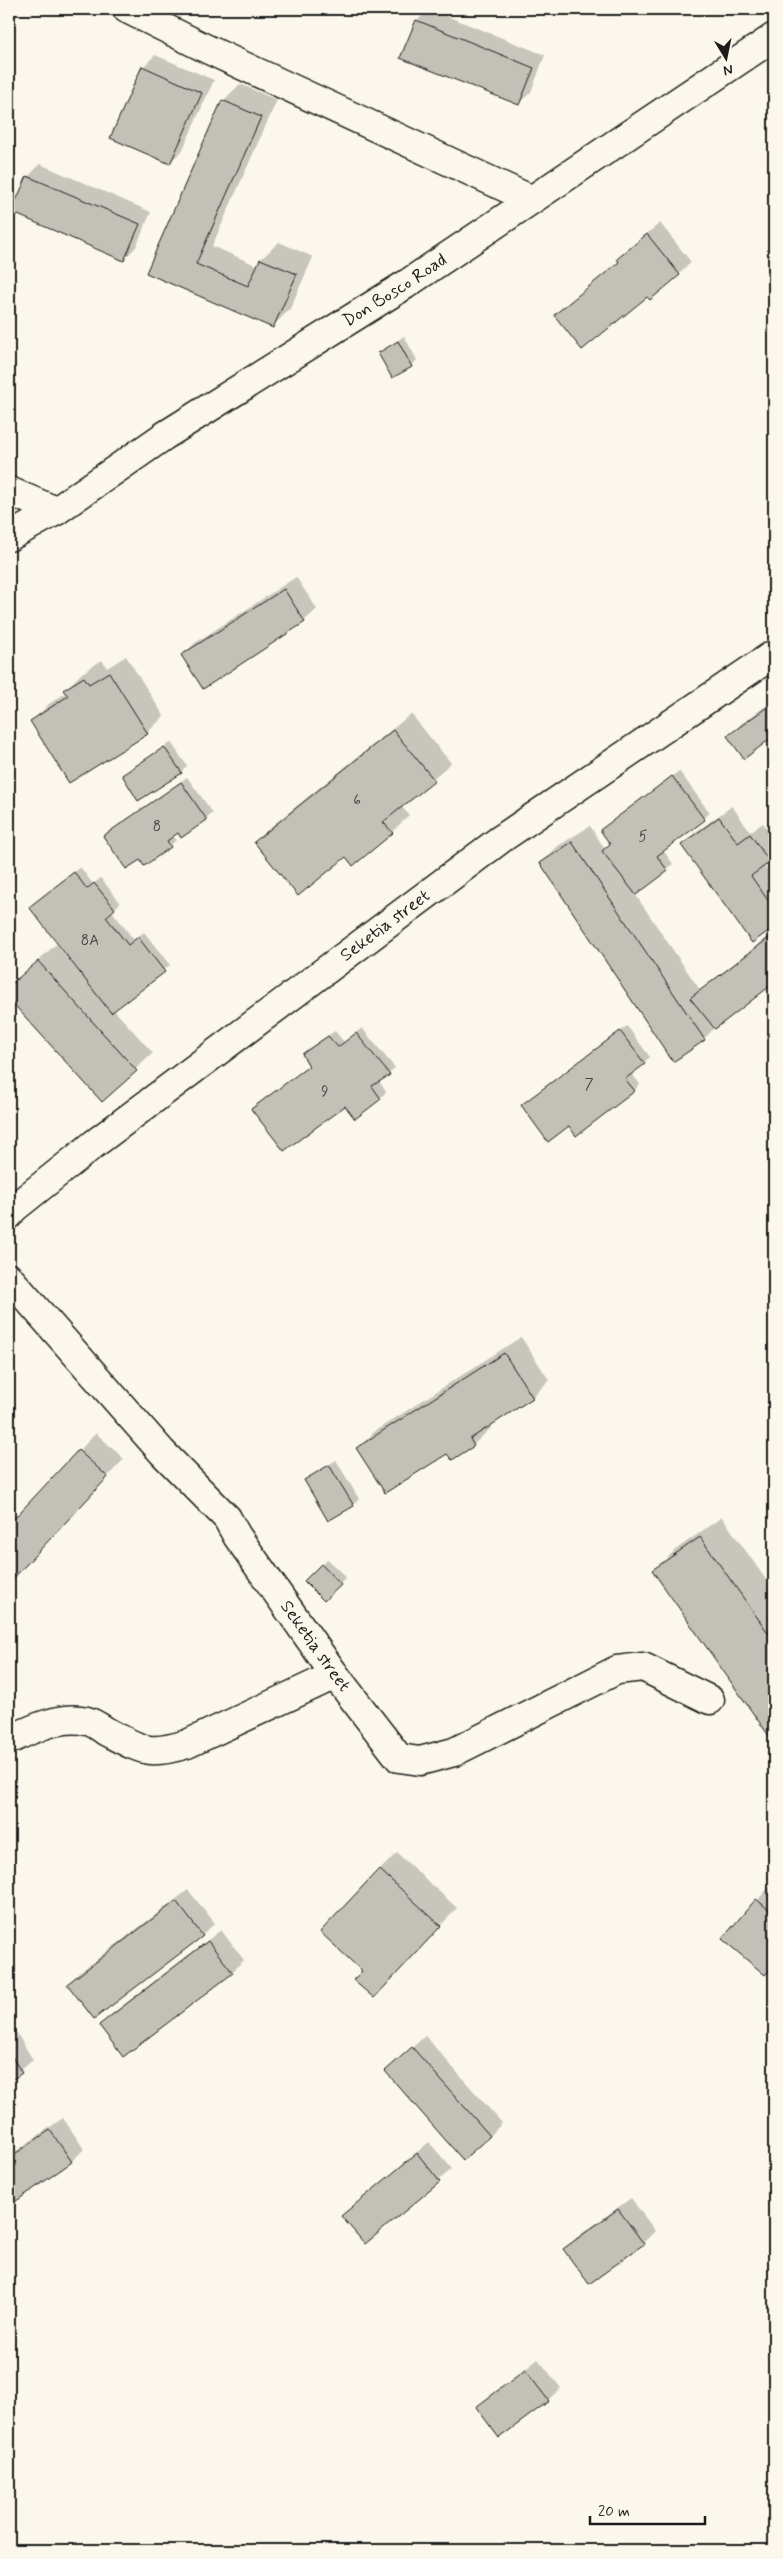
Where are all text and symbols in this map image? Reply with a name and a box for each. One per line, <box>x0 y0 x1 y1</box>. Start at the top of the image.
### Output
north arrow <box>700 32 750 82</box>
text: N <box>722 60 734 79</box>
street label: Don Bosco Road <box>338 248 452 333</box>
house number: 6 <box>353 791 361 811</box>
house number: 8 <box>153 817 161 837</box>
house number: 5 <box>638 827 648 847</box>
street label: Seketia street <box>335 884 435 967</box>
house number: 8A <box>81 931 99 951</box>
house number: 7 <box>584 1075 594 1095</box>
house number: 9 <box>321 1082 329 1102</box>
street label: Seketia street <box>274 1596 356 1697</box>
scale bar <box>590 2494 706 2526</box>
text: 20 m <box>598 2502 630 2522</box>

